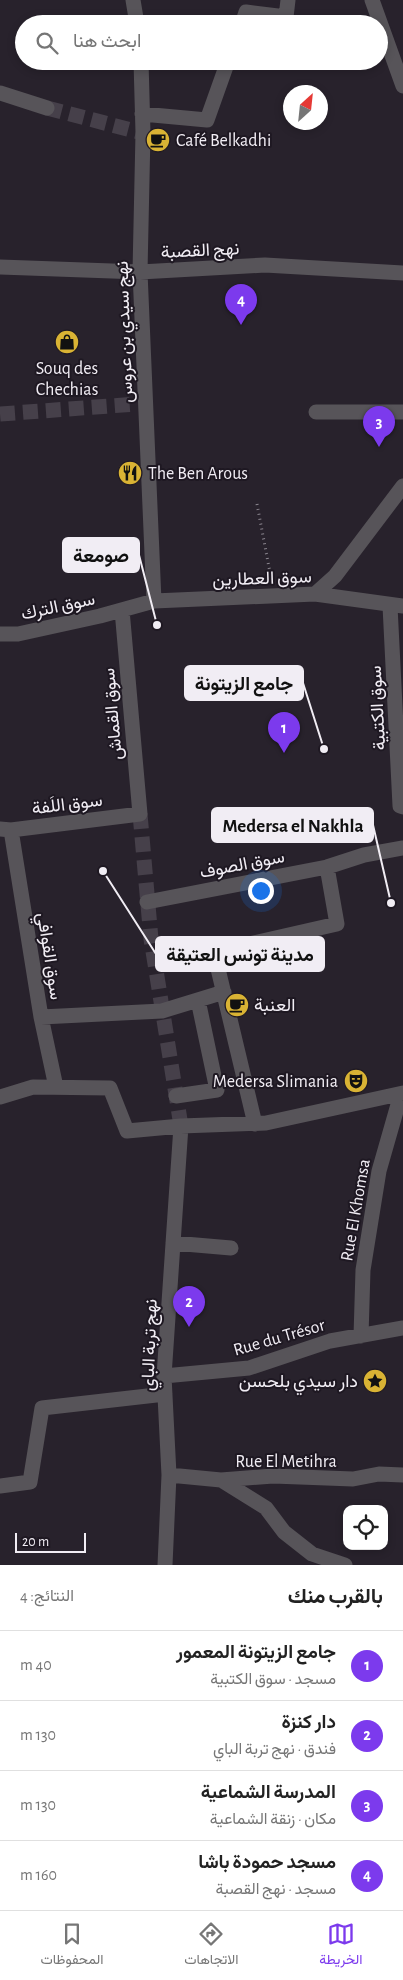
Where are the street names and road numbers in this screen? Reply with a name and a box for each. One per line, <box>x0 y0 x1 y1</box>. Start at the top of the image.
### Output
street label: نهج القصبة <box>160 240 240 264</box>
street label: نهج سيدي بن عروس <box>114 261 141 403</box>
street label: سوق العطارين <box>212 568 312 591</box>
street label: سوق الترك <box>20 590 97 625</box>
street label: سوق الكتبية <box>367 665 390 751</box>
street label: سوق القماش <box>100 667 127 761</box>
street label: سوق اللَفة <box>31 790 104 819</box>
street label: سوق الصوف <box>198 848 286 883</box>
street label: سوق القوافي <box>28 911 65 1002</box>
street label: Rue El Khomsa <box>338 1158 374 1263</box>
street label: نهج تربة الباي <box>139 1299 166 1392</box>
street label: Rue du Trésor <box>231 1316 327 1360</box>
street label: Rue El Metihra <box>235 1453 337 1471</box>

